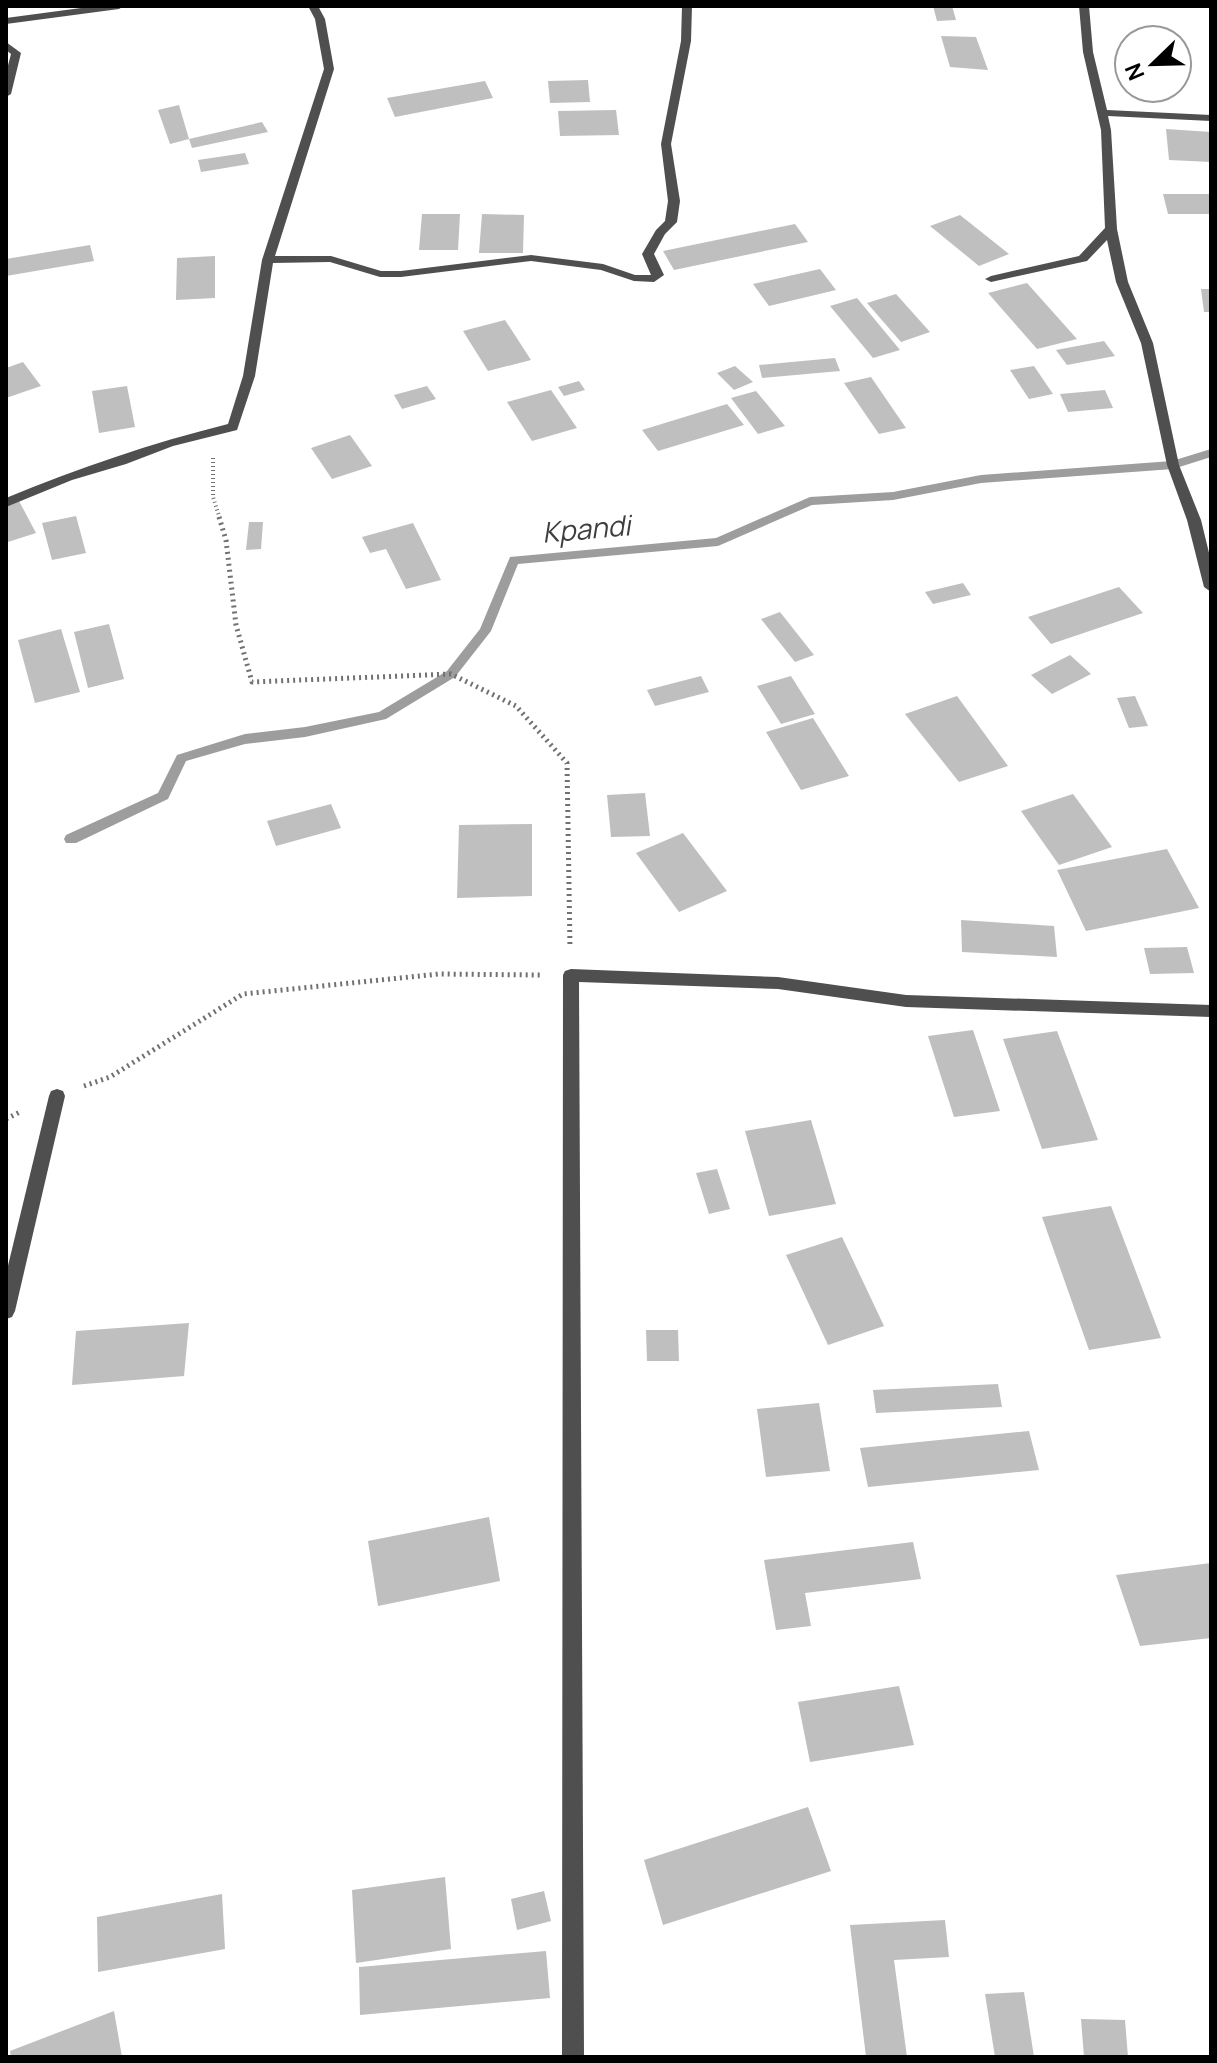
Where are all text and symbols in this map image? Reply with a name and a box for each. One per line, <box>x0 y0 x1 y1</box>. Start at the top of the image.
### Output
north arrow <box>1113 24 1193 104</box>
text: N <box>1118 59 1151 85</box>
water label: Kpandi <box>540 505 635 551</box>

